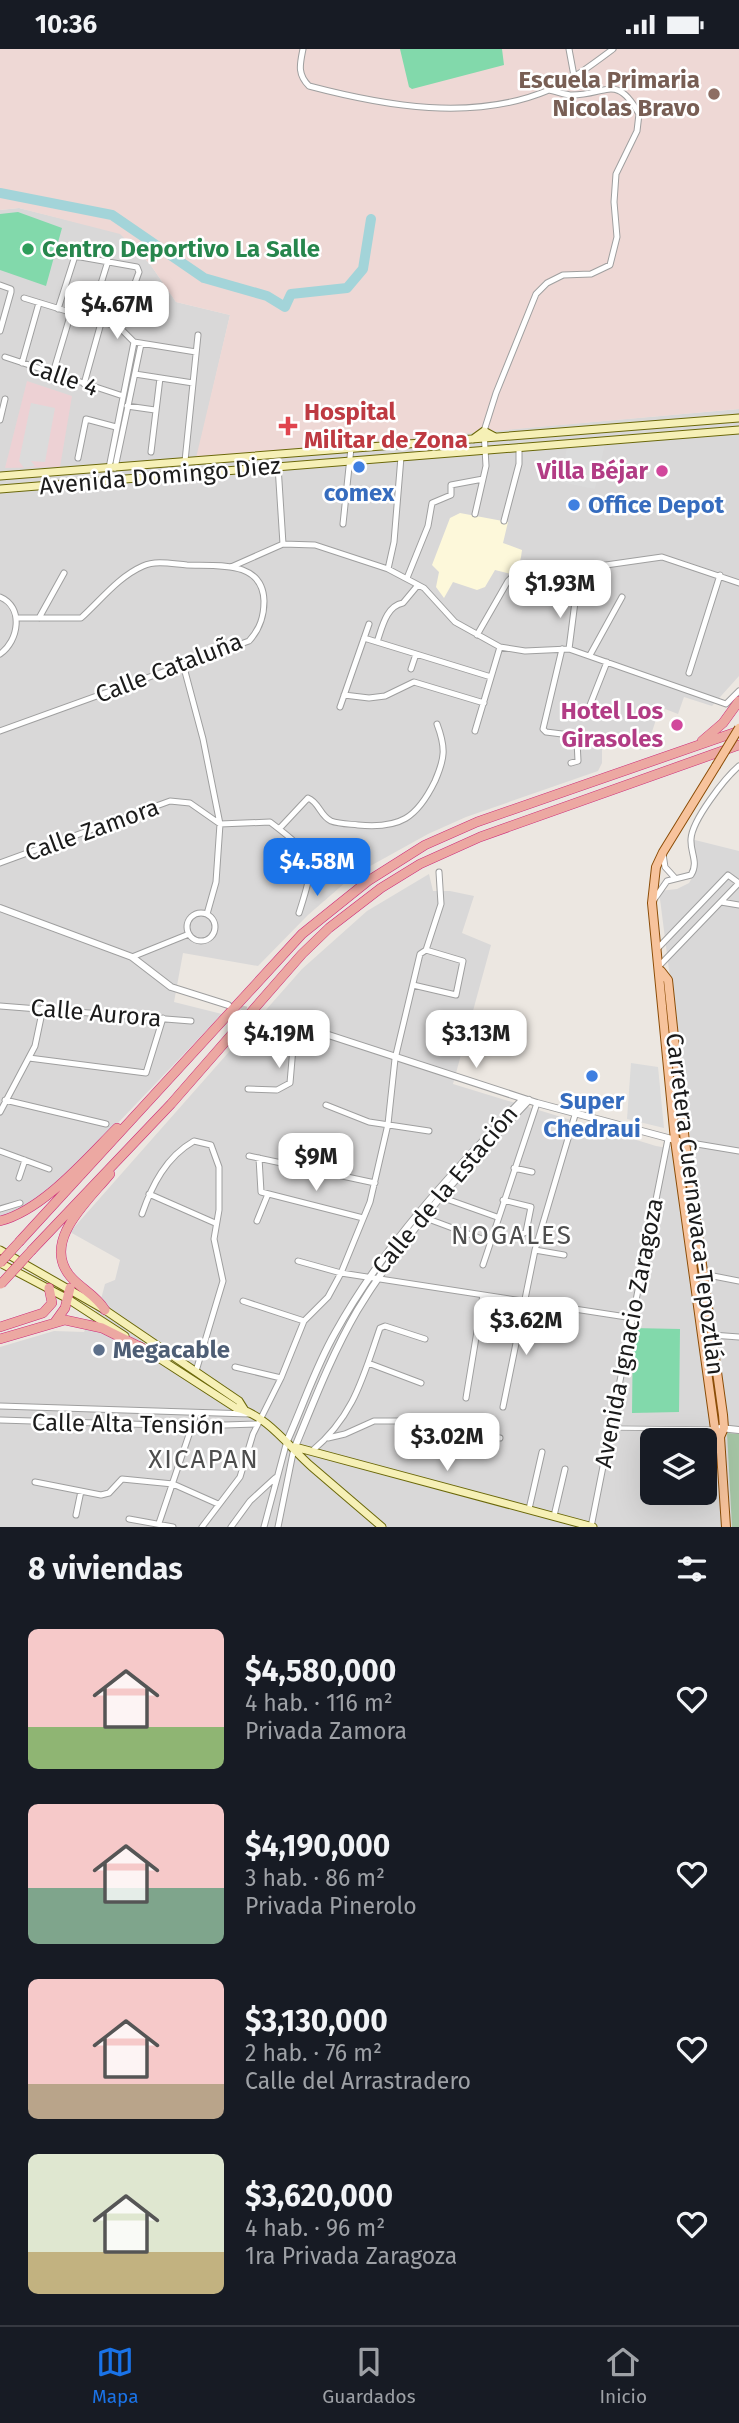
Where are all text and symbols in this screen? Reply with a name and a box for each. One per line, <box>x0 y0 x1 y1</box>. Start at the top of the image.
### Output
text: 10:36 <box>35 9 97 40</box>
place label: Escuela Primaria Nicolas Bravo <box>519 66 700 122</box>
marker: Escuela Primaria Nicolas Bravo <box>706 86 722 102</box>
place label: Centro Deportivo La Salle <box>42 235 320 263</box>
marker: Centro Deportivo La Salle <box>20 241 36 257</box>
pin: $4.67M <box>60 281 174 341</box>
text: $4.67M <box>81 290 153 318</box>
street label: Calle 4 <box>24 352 102 402</box>
place label: Hospital Militar de Zona <box>304 398 468 454</box>
marker: Hospital Militar de Zona <box>278 416 298 436</box>
street label: Avenida Domingo Diez <box>38 452 282 500</box>
place label: Villa Béjar <box>536 457 648 485</box>
marker: comex <box>351 459 367 475</box>
marker: Villa Béjar <box>654 463 670 479</box>
place label: comex <box>324 479 395 507</box>
place label: Office Depot <box>588 491 725 519</box>
marker: Office Depot <box>566 497 582 513</box>
pin: $1.93M <box>503 561 617 620</box>
text: $1.93M <box>525 569 595 597</box>
street label: Calle Cataluña <box>92 627 246 709</box>
place label: Hotel Los Girasoles <box>561 697 663 753</box>
marker: Hotel Los Girasoles <box>669 717 685 733</box>
street label: Calle Zamora <box>21 793 163 867</box>
pin: $4.58M <box>260 839 374 898</box>
text: $4.58M <box>279 847 355 875</box>
street label: Calle Aurora <box>29 993 163 1033</box>
pin: $4.19M <box>222 1011 336 1070</box>
pin: $3.13M <box>419 1011 533 1070</box>
text: $4.19M <box>244 1019 314 1047</box>
text: $3.13M <box>442 1019 510 1047</box>
street label: Carretera Cuernavaca-Tepoztlán <box>660 1031 730 1377</box>
marker: Super Chedraui <box>584 1068 600 1084</box>
place label: Super Chedraui <box>543 1087 641 1143</box>
street label: Calle de la Estación <box>366 1100 524 1280</box>
pin: $9M <box>282 1133 350 1193</box>
text: $9M <box>294 1142 338 1170</box>
street label: Avenida Ignacio Zaragoza <box>589 1196 669 1470</box>
district label: NOGALES <box>451 1220 573 1251</box>
pin: $3.62M <box>469 1297 583 1357</box>
text: $3.62M <box>490 1306 562 1334</box>
place label: Megacable <box>113 1336 230 1364</box>
marker: Megacable <box>91 1342 107 1358</box>
street label: Calle Alta Tensión <box>32 1408 224 1440</box>
pin: $3.02M <box>390 1413 504 1473</box>
text: $3.02M <box>411 1422 483 1450</box>
map controls <box>640 1428 717 1505</box>
button: layers <box>640 1428 717 1505</box>
district label: XICAPAN <box>148 1444 260 1475</box>
icon: filters <box>673 1550 711 1588</box>
text: 8 viviendas <box>28 1551 183 1587</box>
text: $4,580,000 <box>245 1653 396 1689</box>
icon: home <box>84 1657 168 1741</box>
icon: heart <box>673 1680 711 1718</box>
text: 4 hab. · 116 m² <box>245 1689 393 1717</box>
text: Privada Zamora <box>245 1717 407 1745</box>
text: $4,190,000 <box>245 1828 390 1864</box>
icon: home <box>84 1832 168 1916</box>
icon: heart <box>673 1855 711 1893</box>
text: 3 hab. · 86 m² <box>245 1864 385 1892</box>
text: Privada Pinerolo <box>245 1892 417 1920</box>
text: $3,130,000 <box>245 2003 388 2039</box>
icon: home <box>84 2007 168 2091</box>
icon: heart <box>673 2030 711 2068</box>
text: 2 hab. · 76 m² <box>245 2039 382 2067</box>
text: Calle del Arrastradero <box>245 2067 471 2095</box>
text: $3,620,000 <box>245 2178 393 2214</box>
icon: home <box>84 2182 168 2266</box>
icon: heart <box>673 2205 711 2243</box>
text: 4 hab. · 96 m² <box>245 2214 385 2242</box>
text: 1ra Privada Zaragoza <box>245 2242 457 2270</box>
tab: Mapa <box>92 2343 138 2408</box>
tab: Guardados <box>322 2343 416 2408</box>
tab: Inicio <box>599 2343 647 2408</box>

